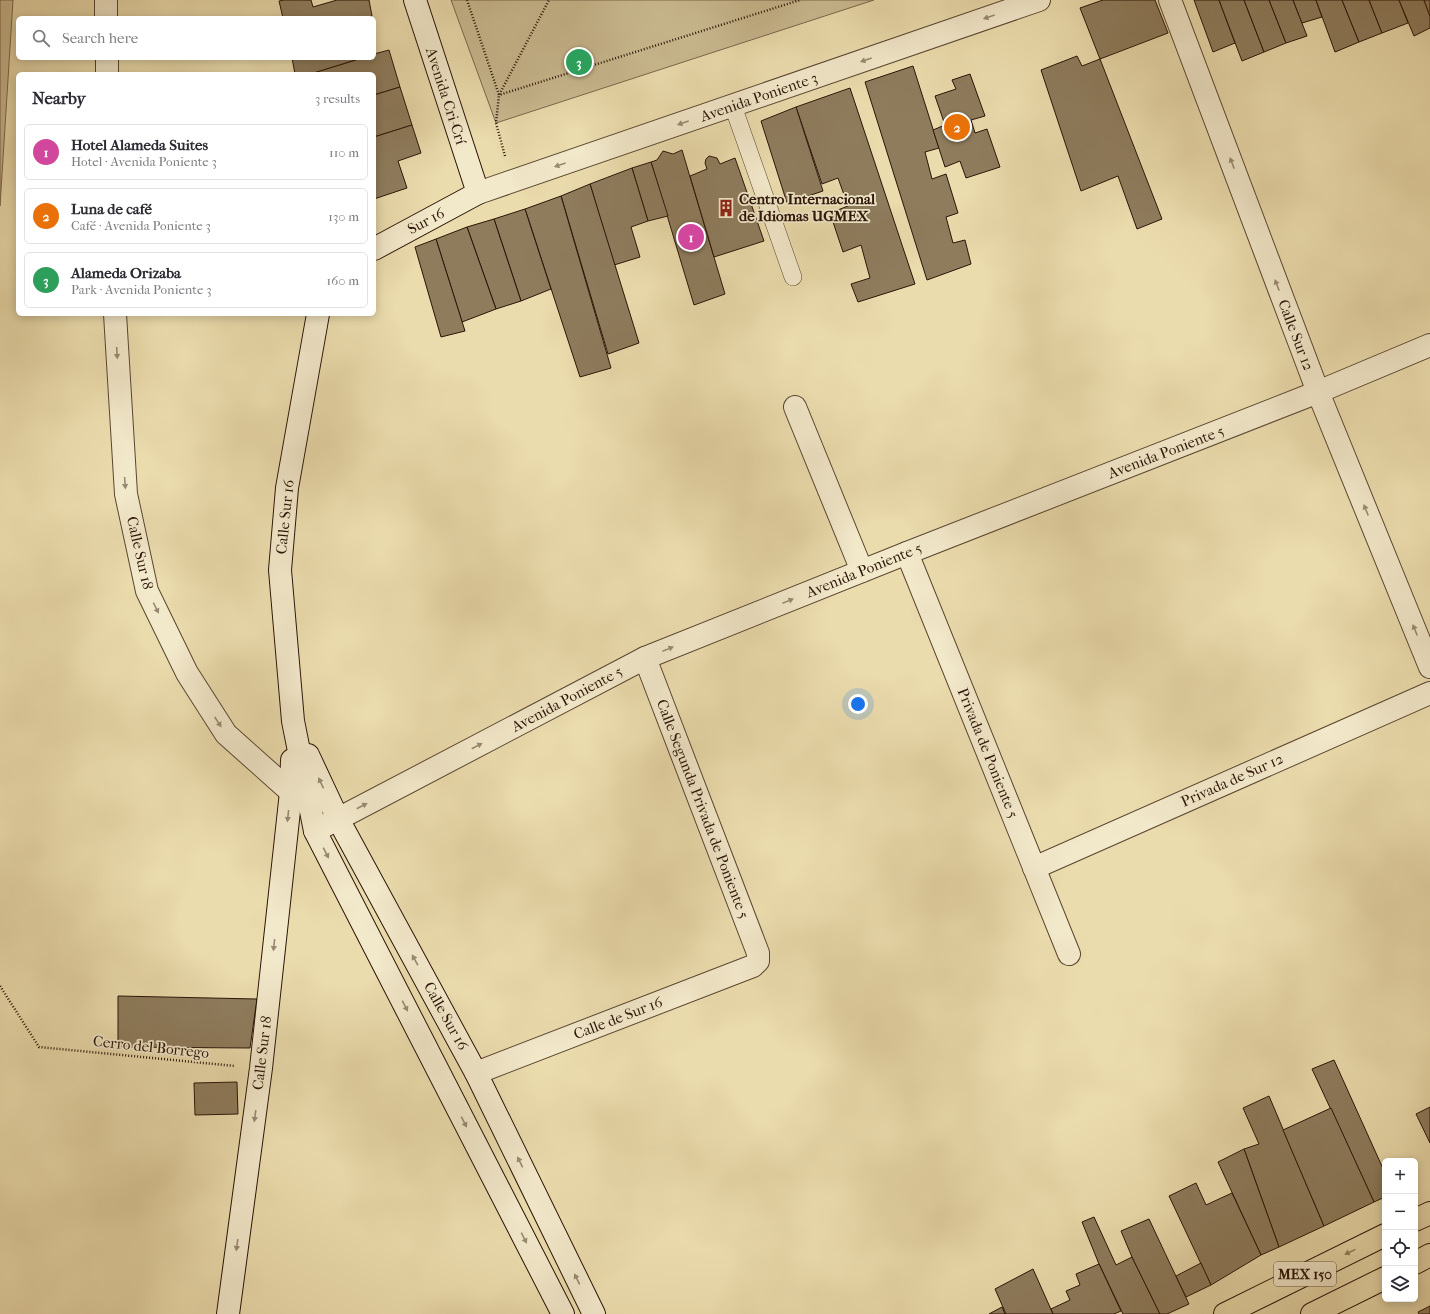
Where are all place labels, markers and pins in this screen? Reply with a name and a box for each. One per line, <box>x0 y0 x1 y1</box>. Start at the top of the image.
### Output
pin: 3 <box>566 47 592 77</box>
pin: 2 <box>944 112 970 142</box>
place label: Centro Internacional de Idiomas UGMEX <box>739 190 876 225</box>
building icon: Centro Internacional de Idiomas UGMEX <box>716 198 736 218</box>
pin: 1 <box>678 222 704 252</box>

